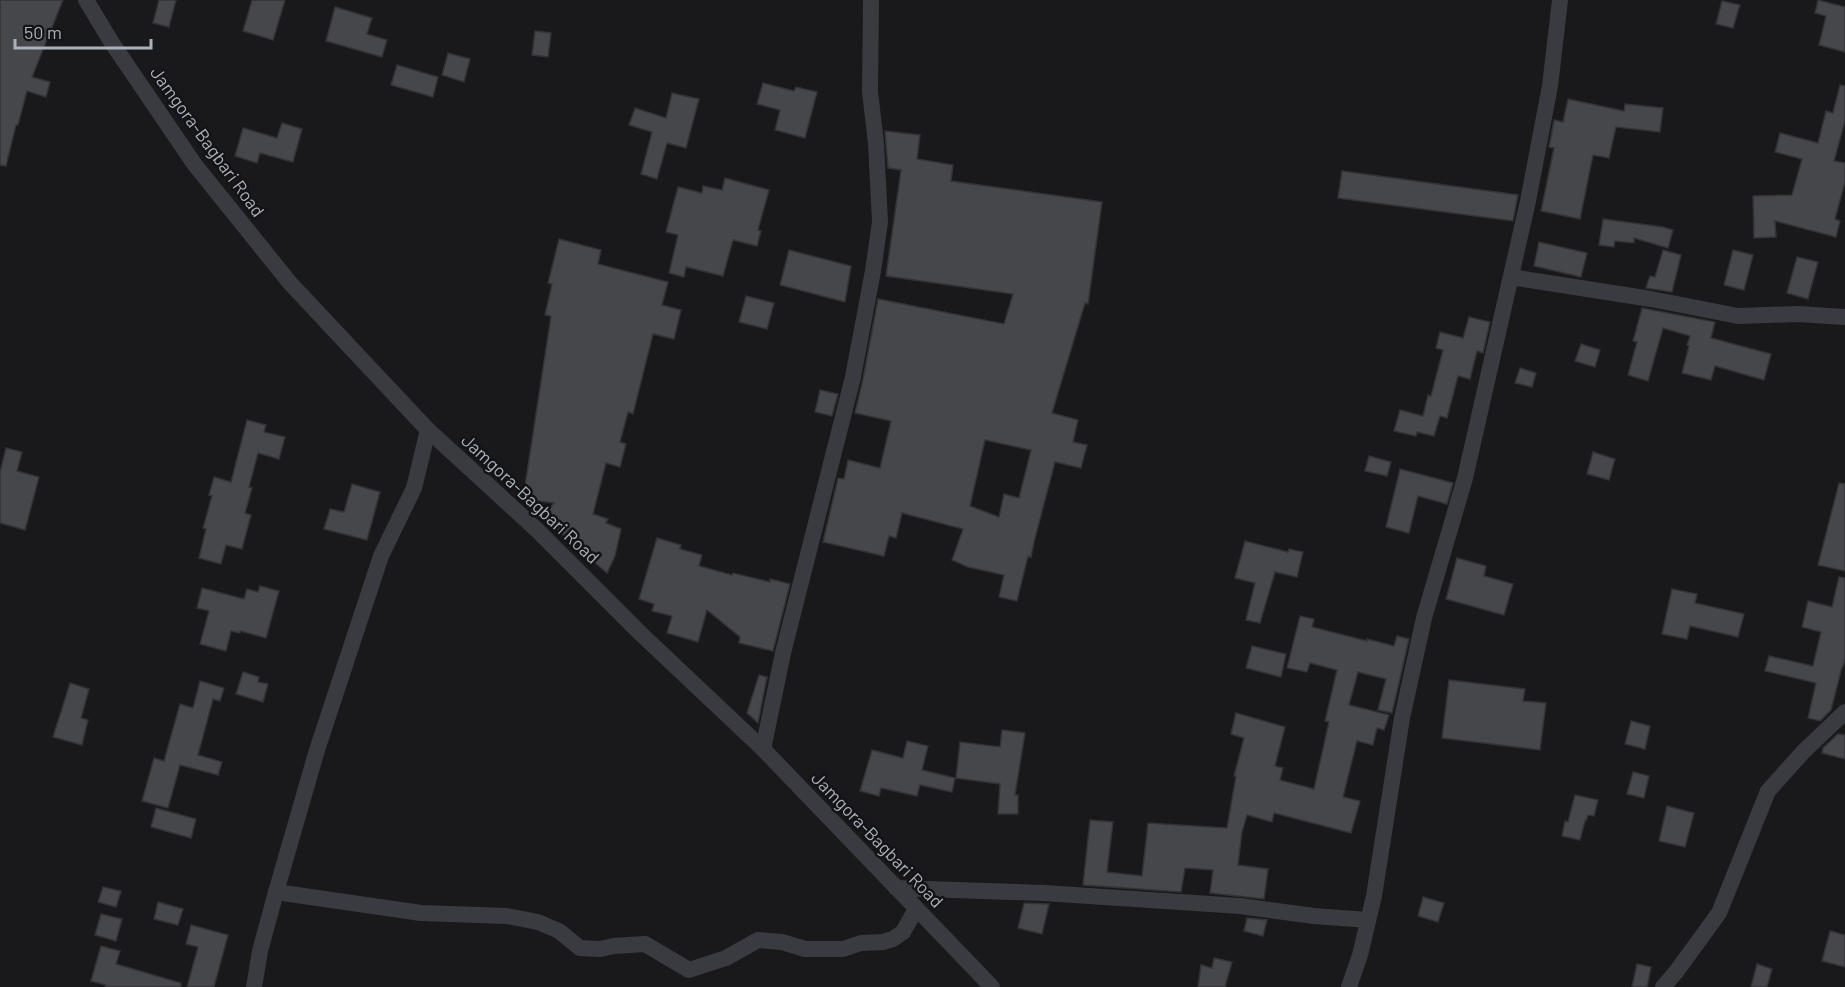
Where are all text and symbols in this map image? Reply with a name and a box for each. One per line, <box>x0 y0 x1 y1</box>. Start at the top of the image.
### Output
scale bar <box>15 12 152 50</box>
text: 50 m <box>24 21 62 43</box>
street label: Jamgora-Bagbari Road <box>146 62 270 221</box>
street label: Jamgora-Bagbari Road <box>457 429 604 568</box>
street label: Jamgora-Bagbari Road <box>807 767 948 912</box>

